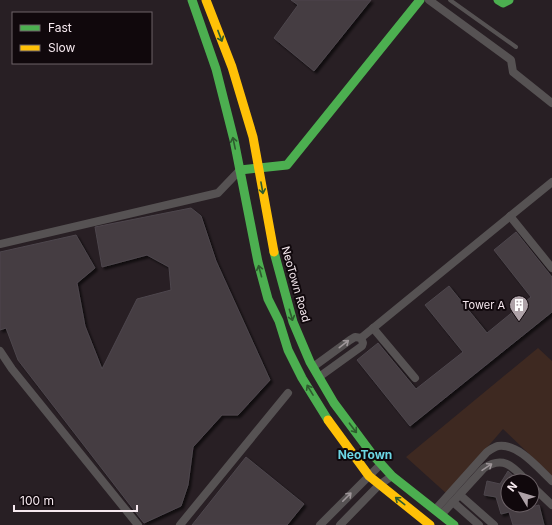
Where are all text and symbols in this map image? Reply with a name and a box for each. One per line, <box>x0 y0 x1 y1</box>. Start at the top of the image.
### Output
legend <box>12 12 152 64</box>
text: Fast <box>48 20 72 35</box>
one-way arrow <box>217 30 225 42</box>
text: Slow <box>48 40 76 55</box>
one-way arrow <box>230 137 238 150</box>
one-way arrow <box>258 182 266 195</box>
street label: NeoTown Road <box>278 244 314 324</box>
one-way arrow <box>256 264 263 277</box>
building icon: Tower A <box>508 294 530 322</box>
place label: Tower A <box>462 298 505 312</box>
one-way arrow <box>288 308 295 321</box>
one-way arrow <box>339 340 350 348</box>
one-way arrow <box>305 384 313 396</box>
one-way arrow <box>349 423 357 434</box>
district label: NeoTown <box>338 447 392 462</box>
one-way arrow <box>482 463 493 471</box>
north arrow <box>500 473 540 513</box>
text: N <box>504 479 520 494</box>
scale bar <box>14 487 137 513</box>
one-way arrow <box>342 492 352 502</box>
text: 100 m <box>20 493 54 508</box>
one-way arrow <box>394 497 405 505</box>

